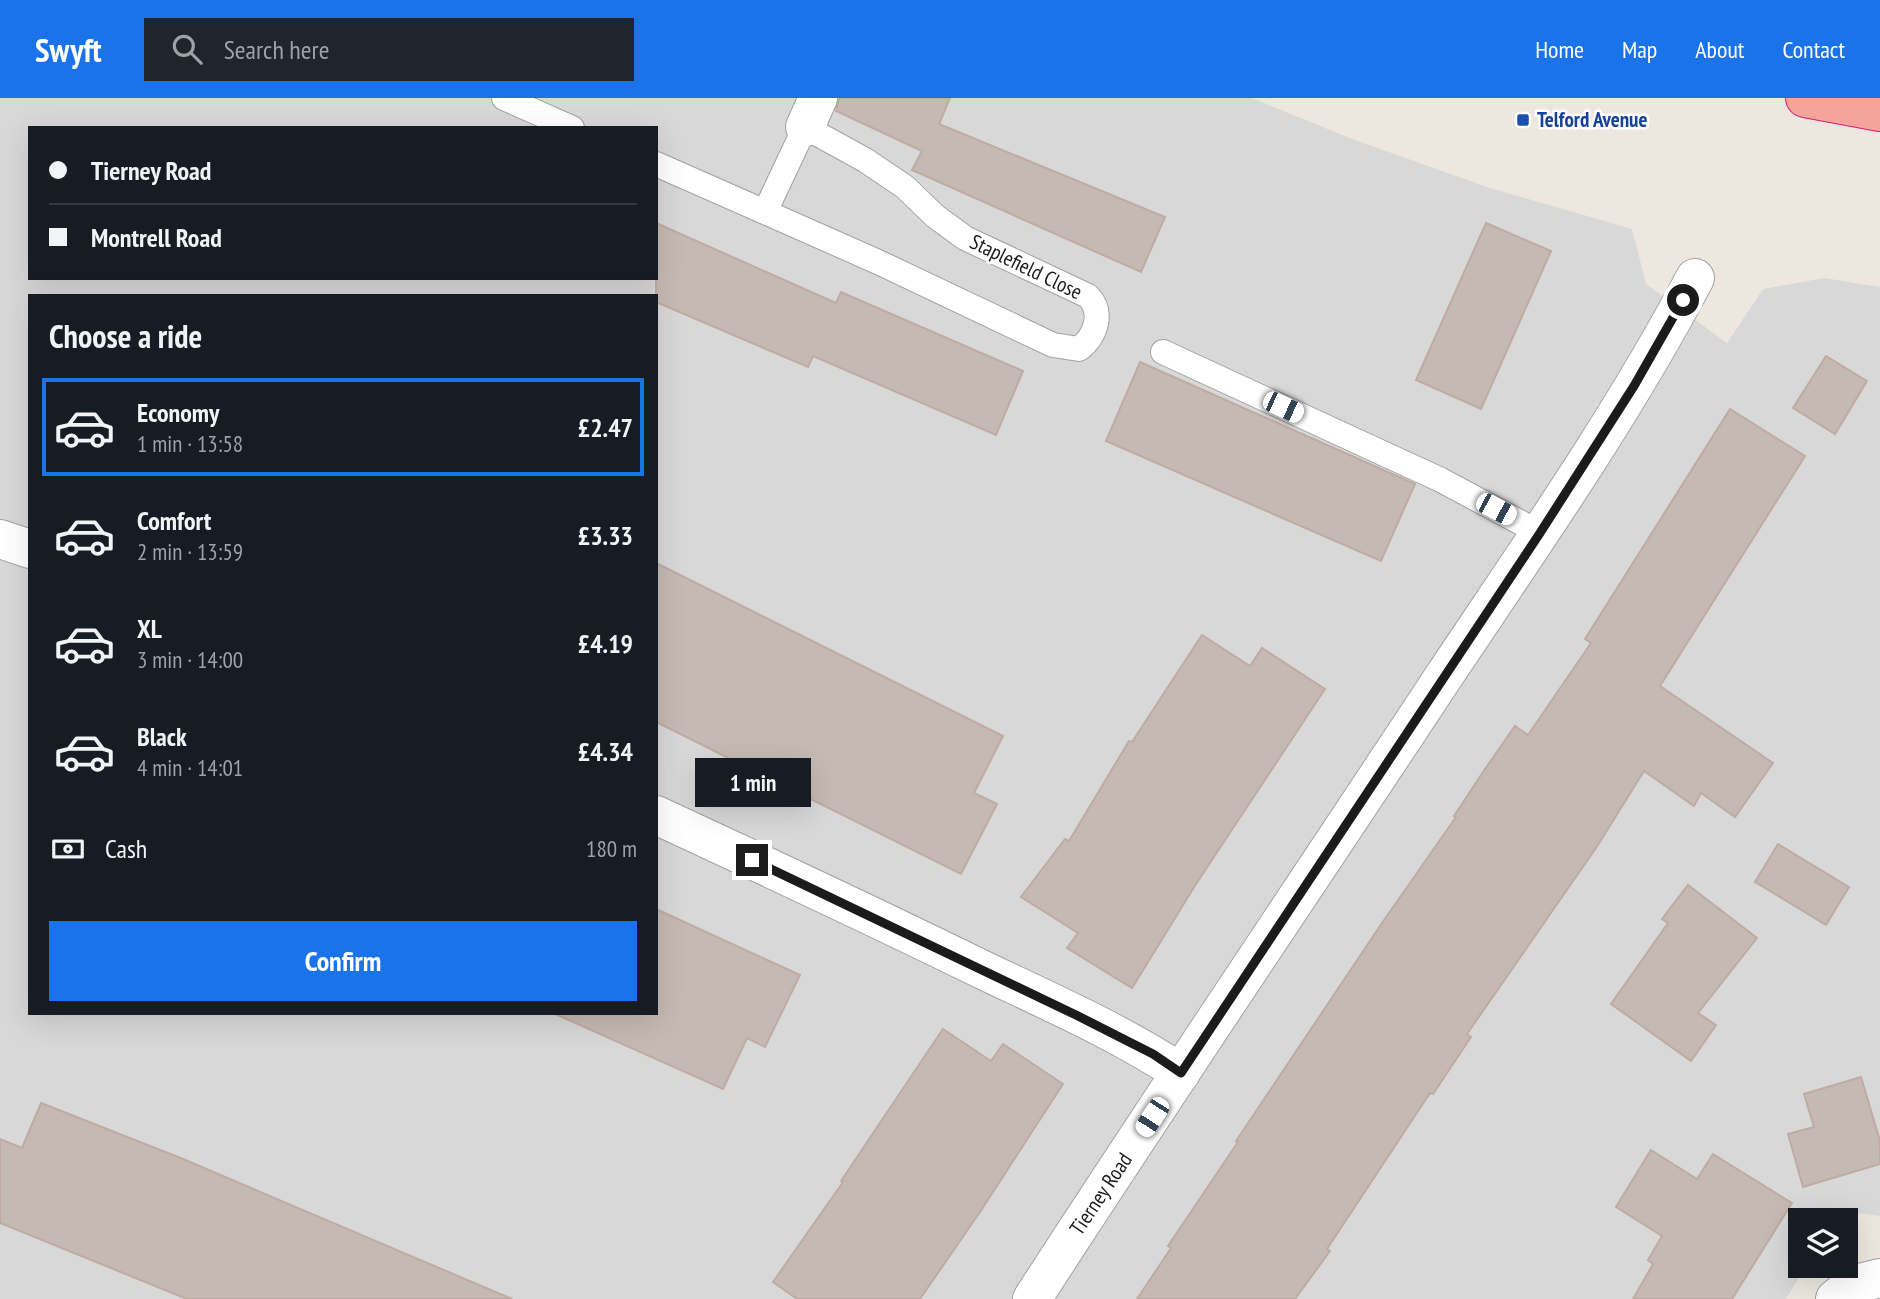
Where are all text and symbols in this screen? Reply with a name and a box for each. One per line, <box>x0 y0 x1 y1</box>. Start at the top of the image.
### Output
search box <box>144 18 634 81</box>
text: Swyft <box>35 28 102 71</box>
icon: search <box>168 30 206 68</box>
text: Search here <box>224 33 329 66</box>
text: Home <box>1535 34 1584 65</box>
text: Map <box>1622 34 1657 65</box>
text: About <box>1695 34 1744 65</box>
text: Contact <box>1782 34 1845 65</box>
place label: Telford Avenue <box>1537 106 1647 133</box>
marker: Telford Avenue <box>1515 112 1531 128</box>
text: Tierney Road <box>91 154 211 187</box>
text: Montrell Road <box>91 221 222 254</box>
street label: Staplefield Close <box>966 228 1087 305</box>
route start <box>1667 284 1699 316</box>
text: Choose a ride <box>49 315 202 357</box>
car <box>1260 389 1307 425</box>
icon: car <box>53 396 116 459</box>
text: Economy <box>137 396 219 429</box>
text: £2.47 <box>578 411 633 444</box>
text: 1 min · 13:58 <box>137 429 243 458</box>
car <box>1473 490 1520 528</box>
icon: car <box>53 504 116 567</box>
text: Comfort <box>137 504 211 537</box>
text: £3.33 <box>578 519 633 552</box>
text: 2 min · 13:59 <box>137 537 243 566</box>
icon: car <box>53 612 116 675</box>
text: XL <box>137 612 162 645</box>
text: £4.19 <box>578 627 633 660</box>
text: 3 min · 14:00 <box>137 645 243 674</box>
icon: car <box>53 720 116 783</box>
text: Black <box>137 720 187 753</box>
text: £4.34 <box>578 735 633 768</box>
text: 4 min · 14:01 <box>137 753 243 782</box>
callout: 1 min <box>694 758 810 808</box>
text: 1 min <box>730 768 776 797</box>
icon: cash <box>49 830 87 868</box>
text: Cash <box>105 832 147 865</box>
text: 180 m <box>586 834 637 863</box>
route end <box>736 844 768 876</box>
button: Confirm <box>49 921 637 1001</box>
car <box>1132 1094 1173 1140</box>
street label: Tierney Road <box>1063 1147 1138 1240</box>
map controls <box>1788 1208 1858 1278</box>
button: layers <box>1788 1208 1858 1278</box>

